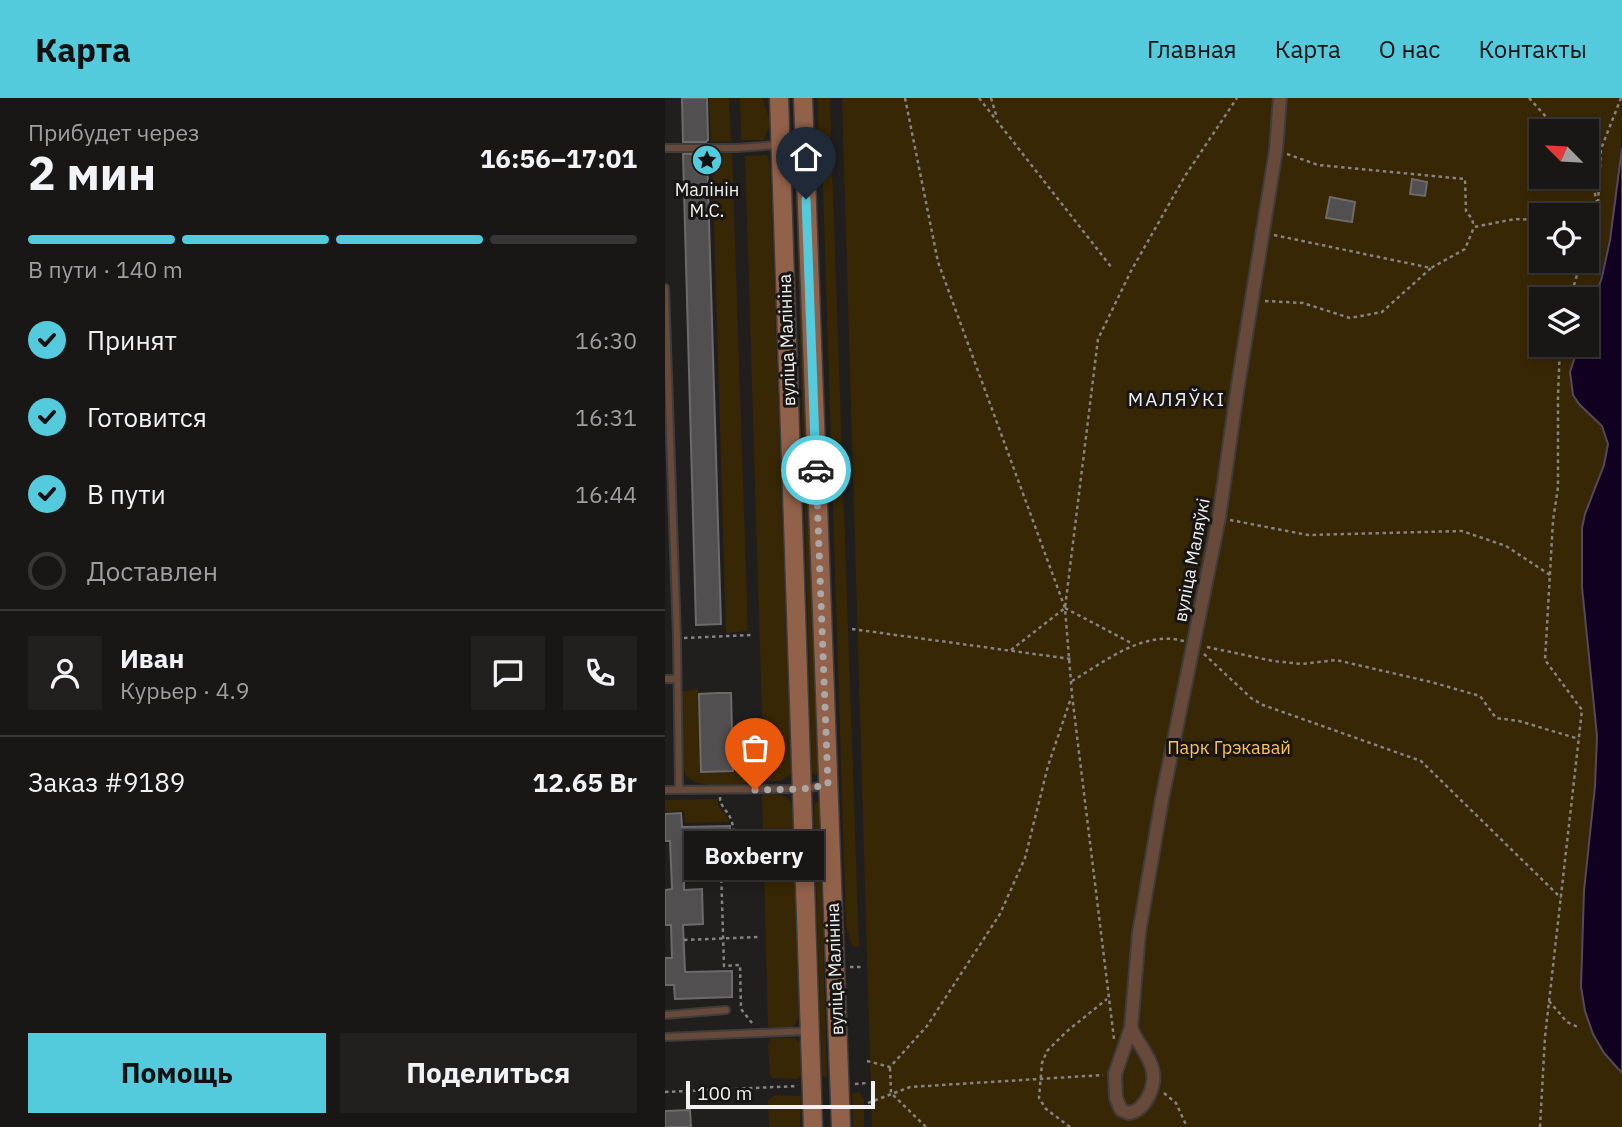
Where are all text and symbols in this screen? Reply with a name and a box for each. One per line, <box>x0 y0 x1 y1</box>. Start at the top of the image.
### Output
text: Карта <box>35 28 131 71</box>
text: Главная <box>1147 33 1237 65</box>
text: Карта <box>1275 33 1341 65</box>
text: О нас <box>1379 33 1440 65</box>
text: Контакты <box>1478 33 1587 65</box>
text: Прибудет через <box>28 117 200 147</box>
north arrow <box>1529 119 1599 189</box>
map controls <box>1529 119 1599 357</box>
pin <box>776 127 836 199</box>
icon: home <box>787 138 825 176</box>
text: 16:56–17:01 <box>480 141 637 175</box>
text: 2 мин <box>28 143 156 203</box>
place icon: Малінін М.С. <box>690 143 724 177</box>
place label: Малінін М.С. <box>675 178 739 222</box>
button: locate <box>1529 203 1599 273</box>
text: В пути · 140 m <box>28 254 183 284</box>
street label: вуліца Малініна <box>773 273 800 407</box>
button: layers <box>1529 287 1599 357</box>
icon: check <box>28 321 66 359</box>
text: Принят <box>87 323 177 357</box>
text: 16:30 <box>575 325 637 355</box>
district label: МАЛЯЎКІ <box>1128 387 1226 411</box>
icon: check <box>28 398 66 436</box>
text: Готовится <box>87 400 207 434</box>
text: 16:31 <box>575 402 637 432</box>
courier <box>781 435 851 505</box>
icon: car <box>797 451 835 489</box>
icon: check <box>28 475 66 513</box>
text: В пути <box>87 477 166 511</box>
text: 16:44 <box>575 479 637 509</box>
street label: вуліца Маляўкі <box>1168 496 1215 624</box>
text: Доставлен <box>87 554 218 588</box>
button: person <box>28 636 102 710</box>
button: chat <box>471 636 545 710</box>
button: phone <box>563 636 637 710</box>
text: Иван <box>120 641 185 675</box>
text: Курьер · 4.9 <box>120 675 250 705</box>
pin <box>725 718 785 790</box>
icon: bag <box>736 729 774 767</box>
park label: Парк Грэкавай <box>1167 736 1291 759</box>
text: Заказ #9189 <box>28 765 185 799</box>
text: 12.65 Br <box>533 765 637 799</box>
callout: Boxberry <box>685 832 825 881</box>
text: Boxberry <box>705 840 803 870</box>
street label: вуліца Малініна <box>821 902 848 1036</box>
button: Помощь <box>28 1033 326 1113</box>
button: Поделиться <box>340 1033 637 1113</box>
scale bar <box>686 1078 875 1110</box>
text: 100 m <box>697 1081 752 1105</box>

